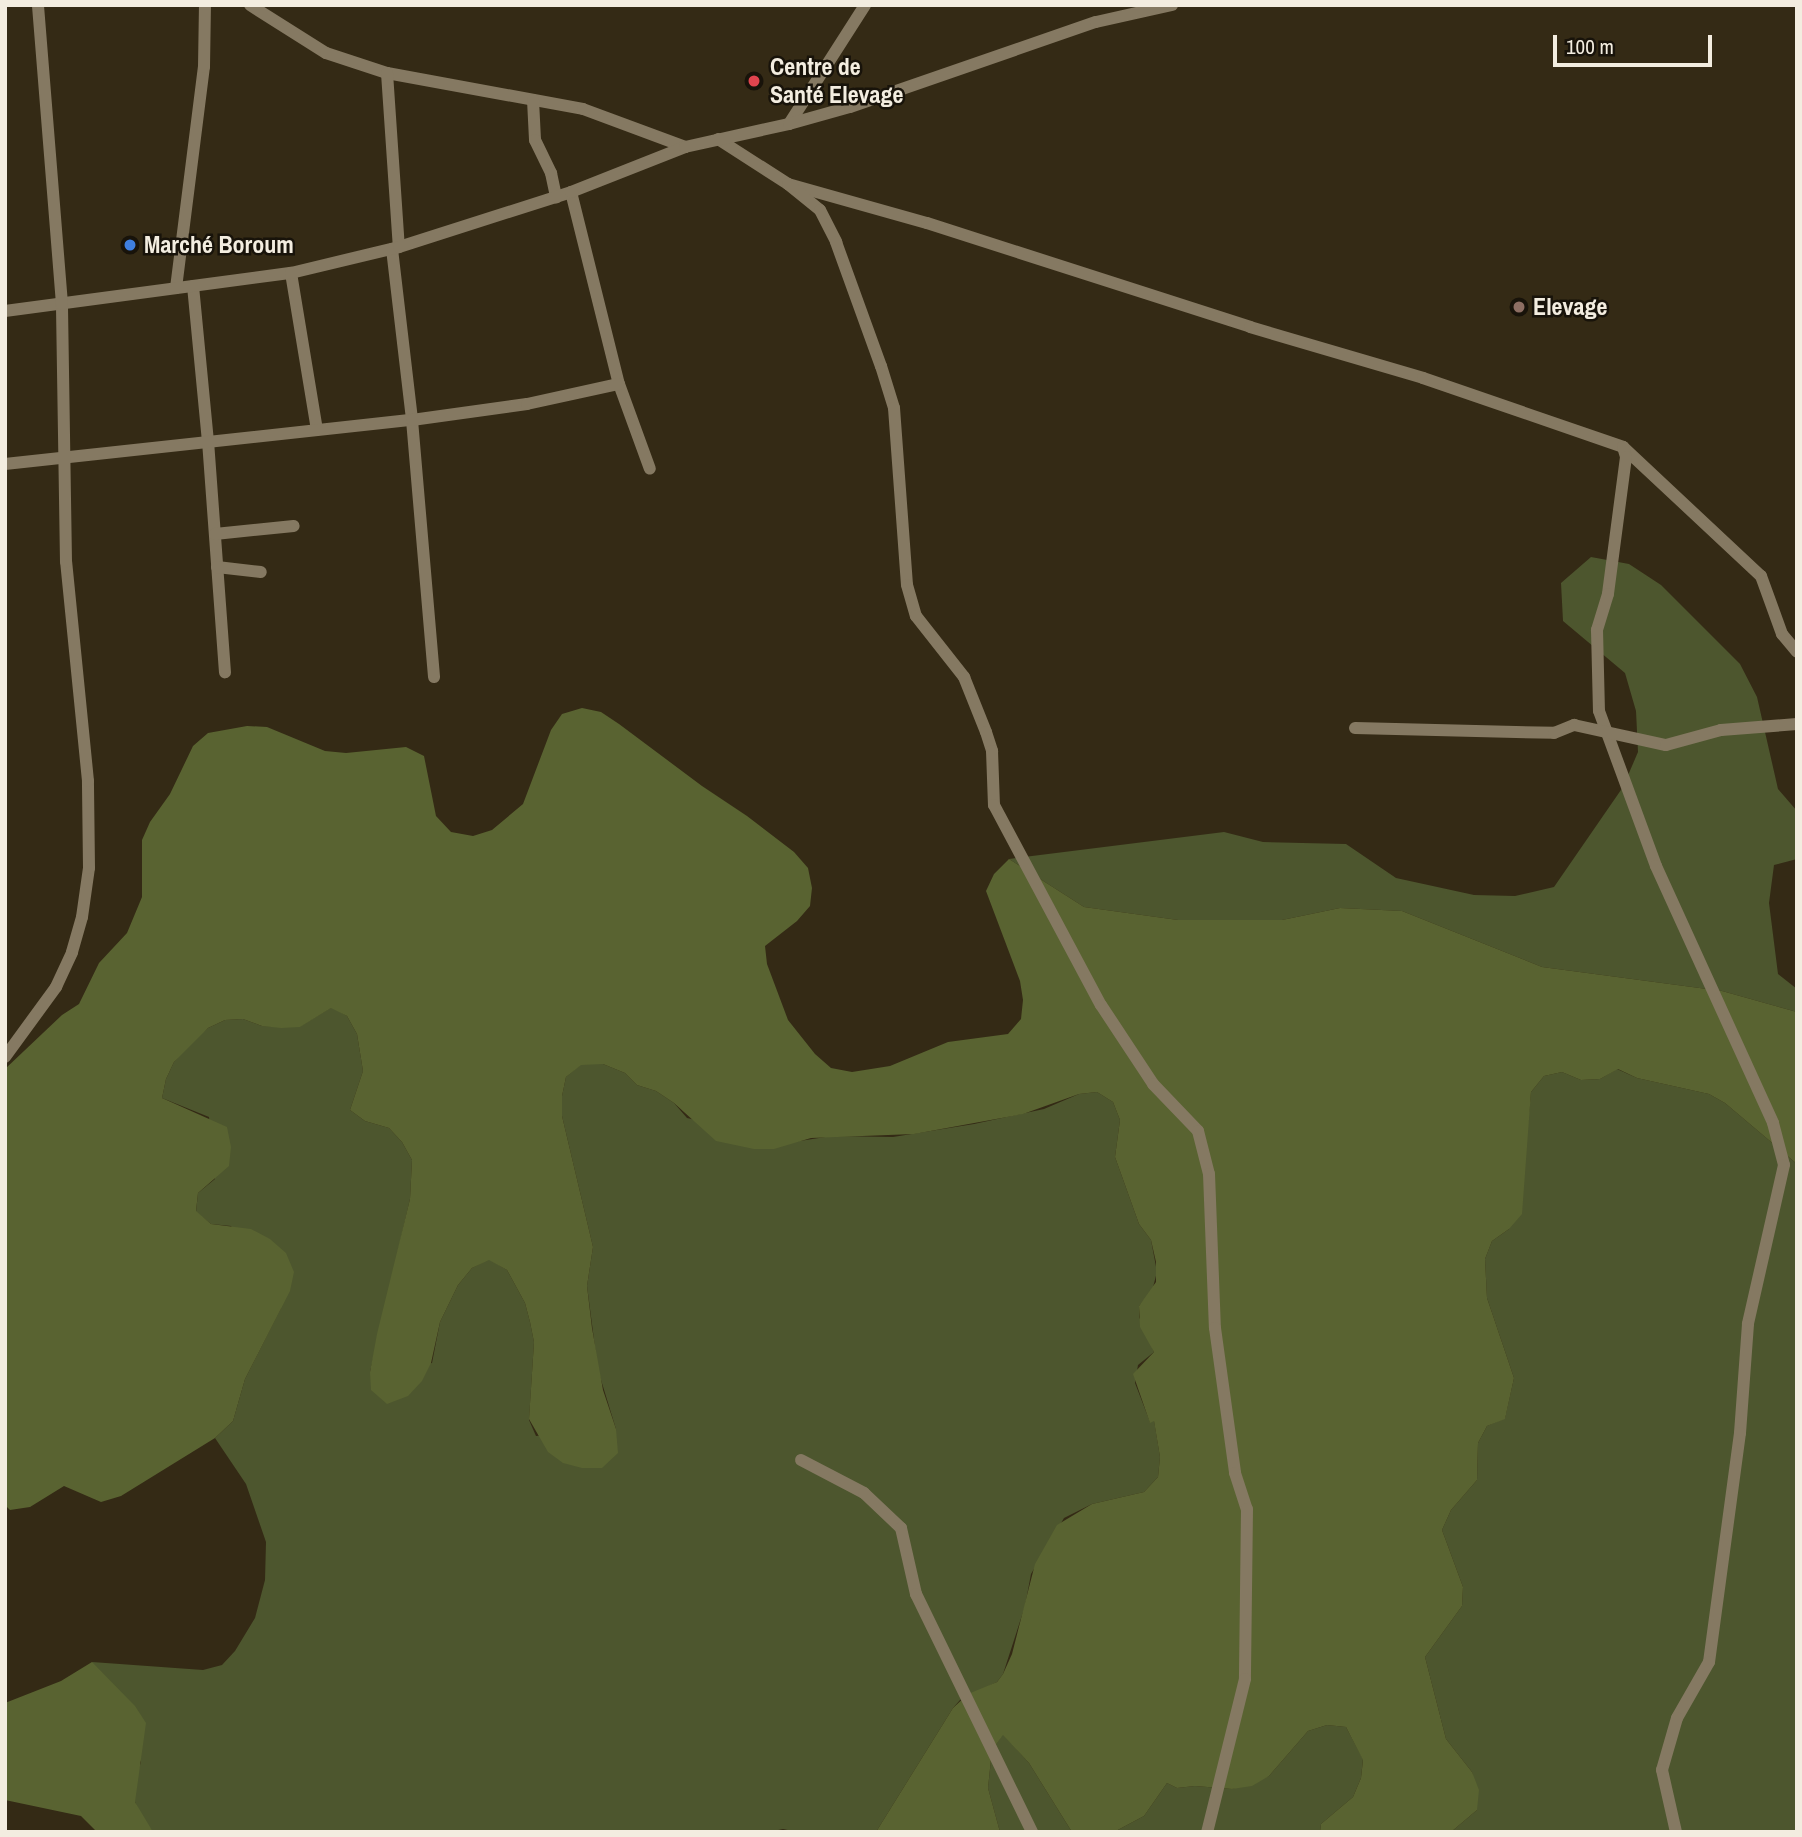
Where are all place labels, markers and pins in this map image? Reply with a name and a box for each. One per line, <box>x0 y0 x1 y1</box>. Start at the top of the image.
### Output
place label: Centre de Santé Elevage <box>770 53 903 109</box>
marker: Centre de Santé Elevage <box>744 71 764 91</box>
place label: Marché Boroum <box>144 231 294 259</box>
marker: Marché Boroum <box>122 237 138 253</box>
place label: Elevage <box>1533 293 1607 321</box>
marker: Elevage <box>1511 299 1527 315</box>

